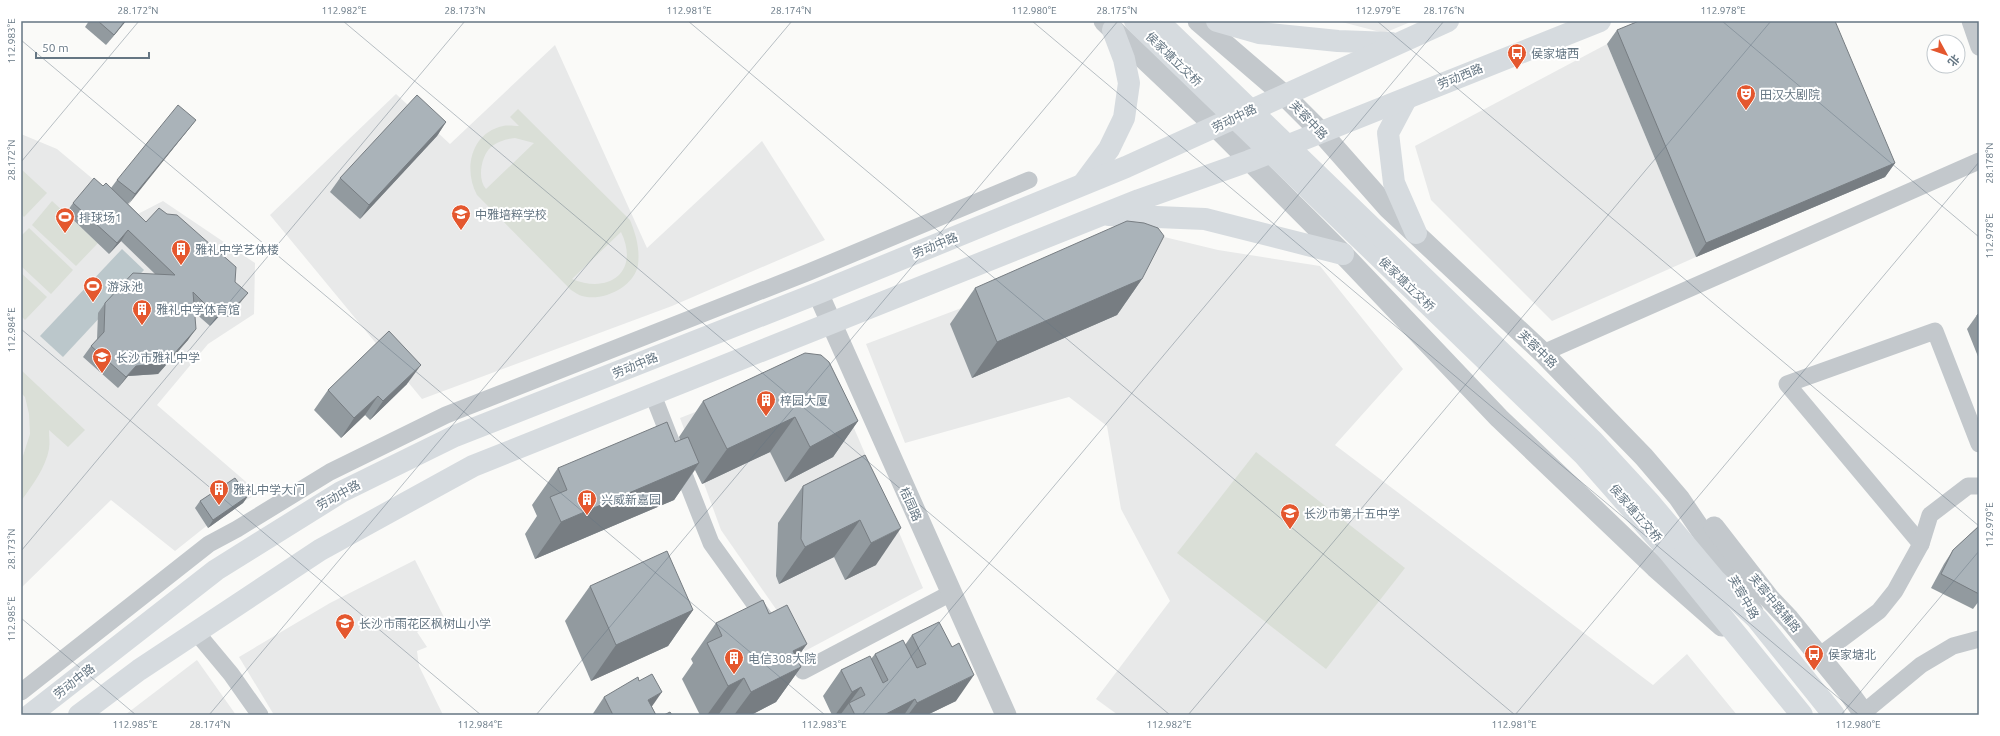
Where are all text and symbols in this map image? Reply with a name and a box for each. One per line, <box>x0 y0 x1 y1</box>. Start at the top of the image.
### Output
text: 28.172°N <box>117 5 159 16</box>
text: 112.982°E <box>321 5 367 16</box>
text: 28.173°N <box>444 5 486 16</box>
text: 112.981°E <box>666 5 712 16</box>
text: 28.174°N <box>770 5 812 16</box>
text: 112.980°E <box>1011 5 1057 16</box>
text: 28.175°N <box>1096 5 1138 16</box>
text: 112.979°E <box>1355 5 1401 16</box>
text: 28.176°N <box>1423 5 1465 16</box>
text: 112.978°E <box>1700 5 1746 16</box>
text: 112.983°E <box>6 18 17 64</box>
street label: 侯家塘立交桥 <box>1144 29 1204 89</box>
scale bar <box>36 34 149 60</box>
north arrow <box>1926 34 1966 74</box>
text: 50 m <box>42 41 69 54</box>
bus stop icon: 侯家塘西 <box>1506 42 1528 70</box>
place label: 侯家塘西 <box>1531 47 1579 60</box>
text: 北 <box>1946 52 1962 68</box>
street label: 劳动西路 <box>1435 61 1485 91</box>
theatre icon: 田汉大剧院 <box>1735 83 1757 111</box>
place label: 田汉大剧院 <box>1760 88 1820 101</box>
street label: 芙蓉中路 <box>1288 98 1330 142</box>
street label: 劳动中路 <box>1210 102 1258 134</box>
text: 28.172°N <box>6 139 17 181</box>
text: 28.178°N <box>1984 142 1995 184</box>
school or university icon: 中雅培粹学校 <box>450 203 472 231</box>
sports icon: 排球场1 <box>54 206 76 234</box>
place label: 中雅培粹学校 <box>475 208 547 221</box>
place label: 排球场1 <box>79 211 122 224</box>
text: 112.978°E <box>1984 213 1995 259</box>
street label: 劳动中路 <box>910 230 960 260</box>
building icon: 雅礼中学艺体楼 <box>170 238 192 266</box>
place label: 雅礼中学艺体楼 <box>195 243 279 256</box>
street label: 侯家塘立交桥 <box>1377 254 1437 314</box>
sports icon: 游泳池 <box>82 275 104 303</box>
place label: 游泳池 <box>107 280 143 293</box>
building icon: 雅礼中学体育馆 <box>131 298 153 326</box>
place label: 雅礼中学体育馆 <box>156 303 240 316</box>
text: 112.984°E <box>6 307 17 353</box>
street label: 芙蓉中路 <box>1516 328 1560 370</box>
school or university icon: 长沙市雅礼中学 <box>91 346 113 374</box>
street label: 劳动中路 <box>610 350 660 380</box>
place label: 长沙市雅礼中学 <box>116 351 200 364</box>
building icon: 梓园大厦 <box>755 389 777 417</box>
place label: 梓园大厦 <box>780 394 828 407</box>
building icon: 雅礼中学大门 <box>208 478 230 506</box>
street label: 劳动中路 <box>314 478 362 512</box>
street label: 侯家塘立交桥 <box>1607 482 1665 544</box>
place label: 雅礼中学大门 <box>233 483 305 496</box>
street label: 桔园路 <box>898 485 924 523</box>
building icon: 兴威新嘉园 <box>576 488 598 516</box>
place label: 兴威新嘉园 <box>601 493 661 506</box>
school or university icon: 长沙市第十五中学 <box>1279 502 1301 530</box>
text: 112.979°E <box>1984 502 1995 548</box>
place label: 长沙市第十五中学 <box>1304 507 1400 520</box>
text: 28.173°N <box>6 528 17 570</box>
street label: 芙蓉中路辅路 <box>1747 571 1803 635</box>
street label: 芙蓉中路 <box>1726 573 1762 621</box>
text: 112.985°E <box>6 596 17 642</box>
school or university icon: 长沙市雨花区枫树山小学 <box>334 612 356 640</box>
place label: 长沙市雨花区枫树山小学 <box>359 617 491 630</box>
bus stop icon: 侯家塘北 <box>1803 643 1825 671</box>
building icon: 电信308大院 <box>723 647 745 675</box>
place label: 侯家塘北 <box>1828 648 1876 661</box>
place label: 电信308大院 <box>748 652 816 665</box>
street label: 劳动中路 <box>51 661 97 701</box>
text: 112.985°E <box>112 719 158 730</box>
text: 28.174°N <box>189 719 231 730</box>
text: 112.984°E <box>457 719 503 730</box>
text: 112.983°E <box>801 719 847 730</box>
text: 112.982°E <box>1146 719 1192 730</box>
text: 112.981°E <box>1491 719 1537 730</box>
text: 112.980°E <box>1835 719 1881 730</box>

